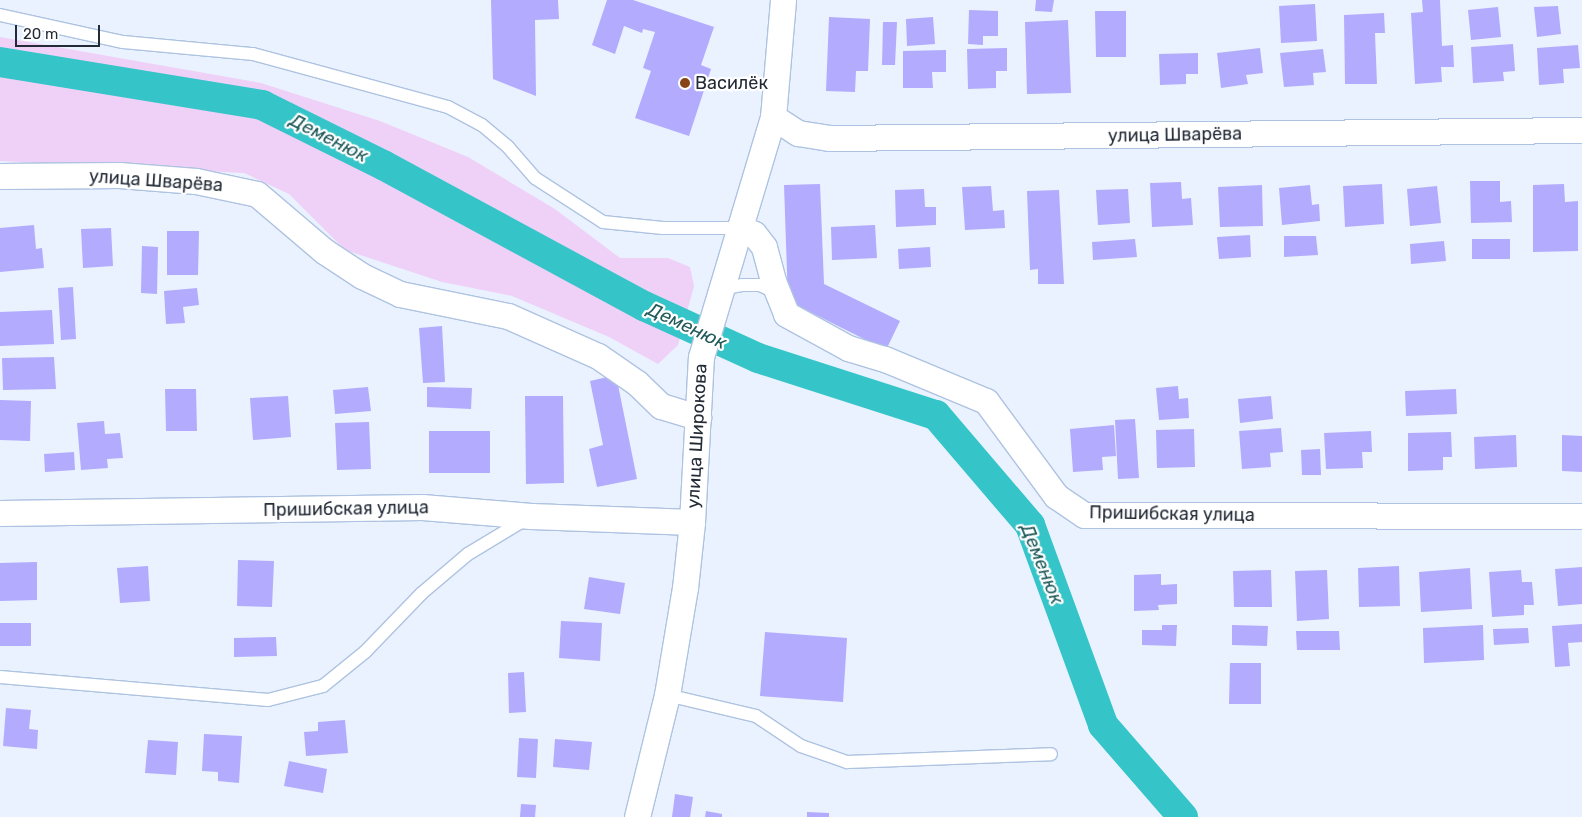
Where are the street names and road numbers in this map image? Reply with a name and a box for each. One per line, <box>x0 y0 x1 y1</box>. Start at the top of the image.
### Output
street label: улица Шварёва <box>1108 123 1242 147</box>
street label: улица Шварёва <box>88 166 224 196</box>
street label: улица Широкова <box>682 363 712 509</box>
street label: Пришибская улица <box>263 497 429 521</box>
street label: Пришибская улица <box>1089 502 1255 526</box>

